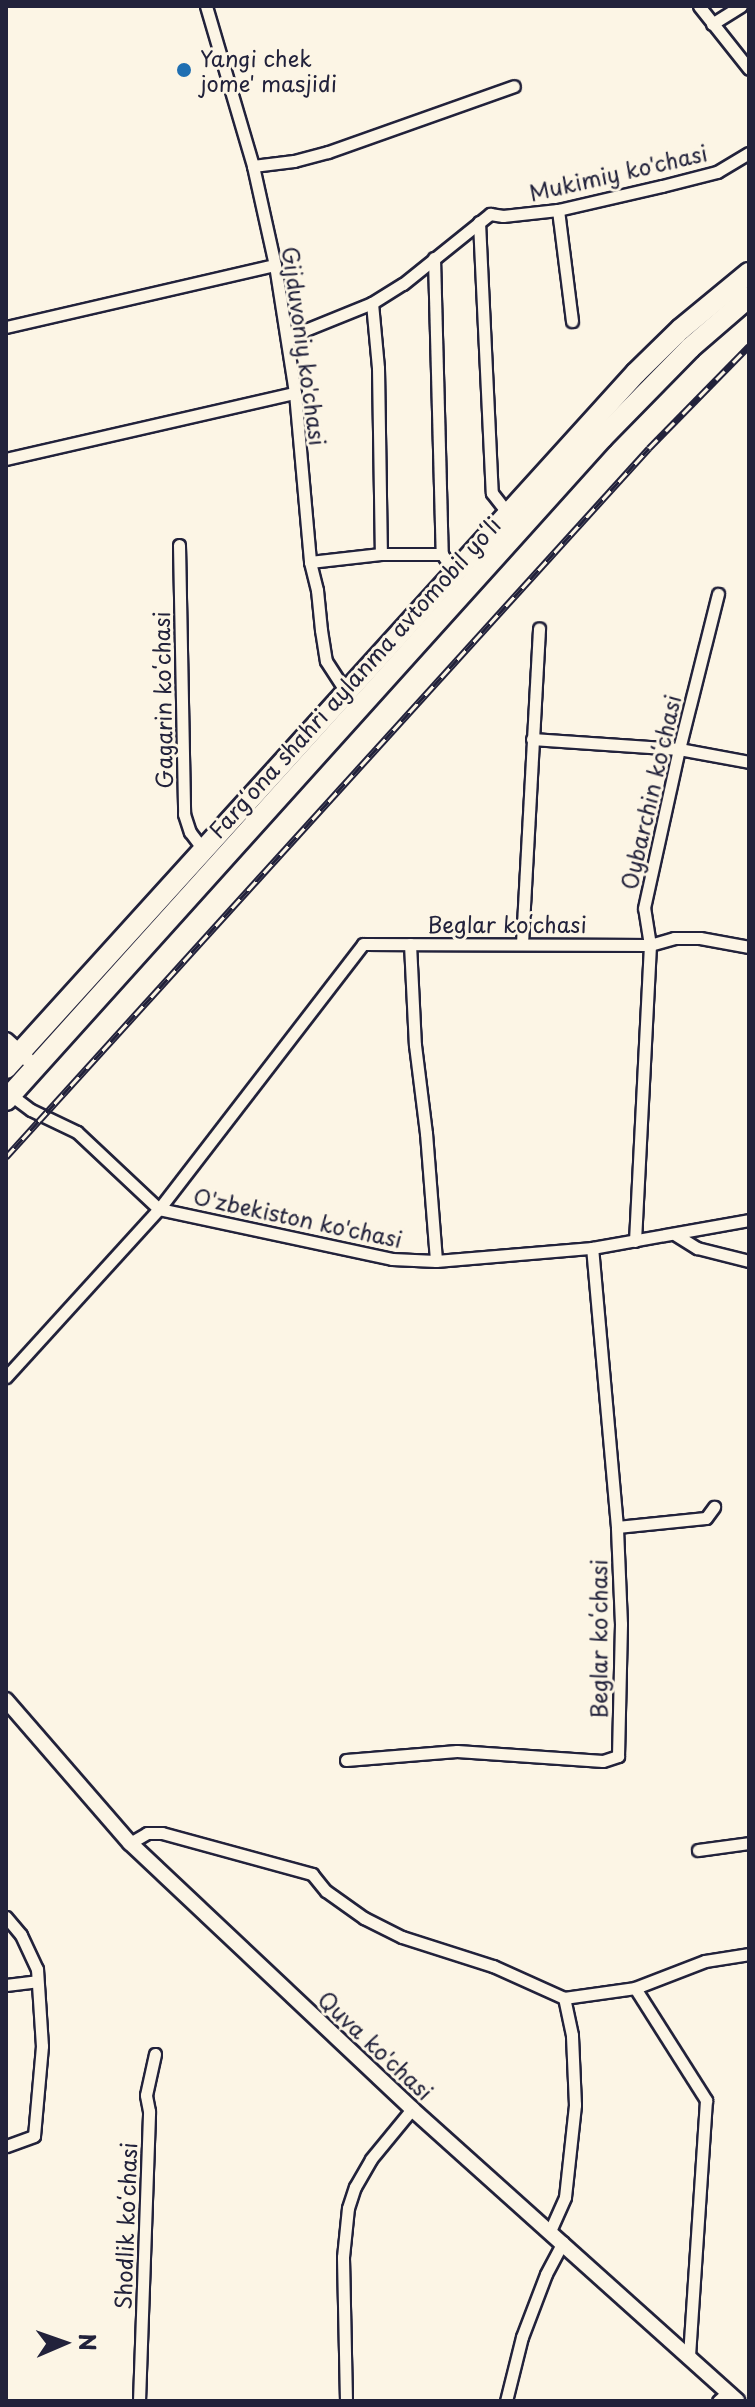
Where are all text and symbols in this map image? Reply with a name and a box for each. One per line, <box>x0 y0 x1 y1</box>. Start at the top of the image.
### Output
place label: Yangi chek jome' masjidi <box>200 44 338 96</box>
marker: Yangi chek jome' masjidi <box>175 61 193 79</box>
street label: Mukimiy ko'chasi <box>526 139 710 205</box>
street label: Gijduvoniy ko'chasi <box>278 244 332 448</box>
street label: Fargʻona shahri aylanma avtomobil yoʻli <box>203 511 505 843</box>
street label: Gagarin koʻchasi <box>147 611 177 789</box>
street label: Oybarchin koʻchasi <box>615 692 685 892</box>
street label: Beglar koʻchasi <box>427 911 587 937</box>
street label: O'zbekiston ko'chasi <box>191 1182 405 1252</box>
street label: Beglar koʻchasi <box>585 1559 611 1719</box>
street label: Quva ko'chasi <box>314 1986 438 2104</box>
street label: Shodlik koʻchasi <box>109 2141 141 2311</box>
north arrow <box>24 2303 104 2383</box>
text: N <box>72 2333 105 2351</box>

